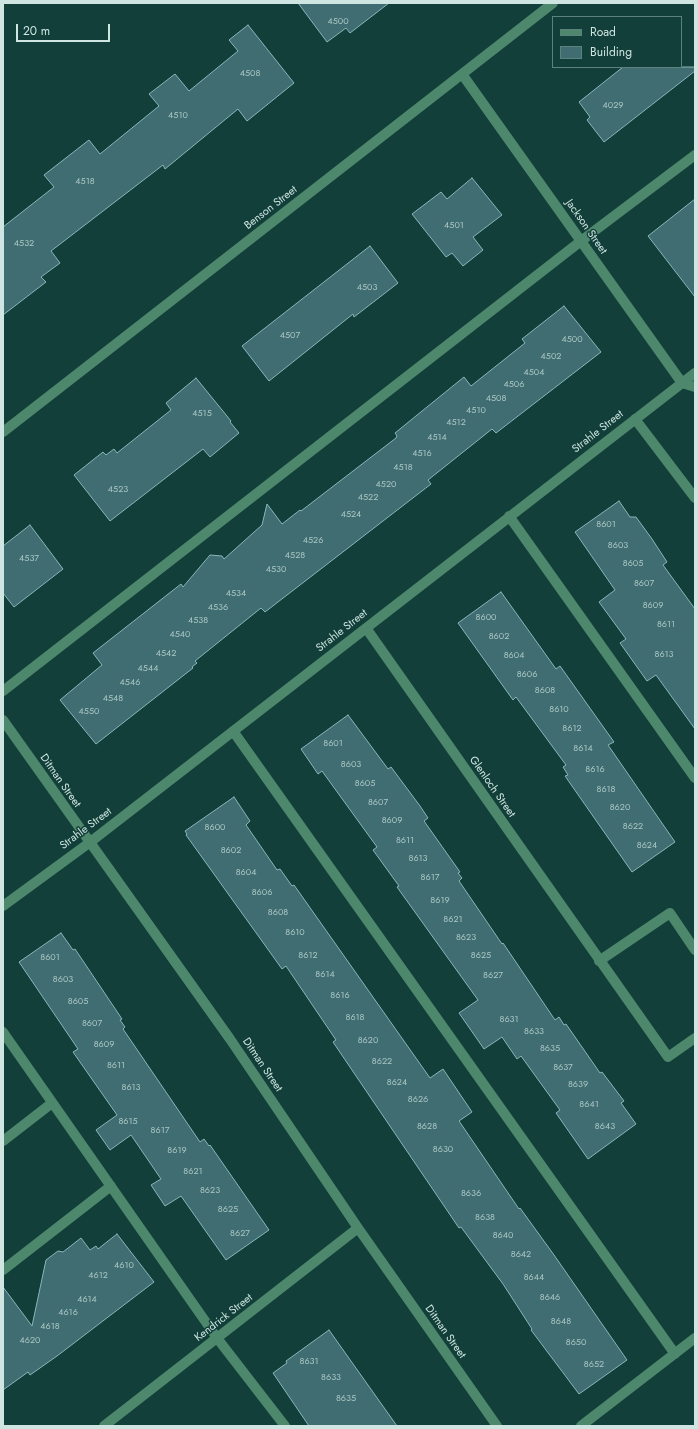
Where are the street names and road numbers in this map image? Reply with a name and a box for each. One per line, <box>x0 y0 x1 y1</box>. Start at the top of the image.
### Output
street label: Benson Street <box>242 183 300 233</box>
street label: Jackson Street <box>562 197 610 257</box>
street label: Strahle Street <box>570 408 626 456</box>
street label: Strahle Street <box>314 607 370 655</box>
street label: Ditman Street <box>37 752 83 810</box>
street label: Glenloch Street <box>466 754 518 820</box>
street label: Strahle Street <box>58 805 114 853</box>
street label: Ditman Street <box>239 1036 285 1094</box>
street label: Kendrick Street <box>192 1291 256 1345</box>
street label: Ditman Street <box>422 1303 468 1361</box>

